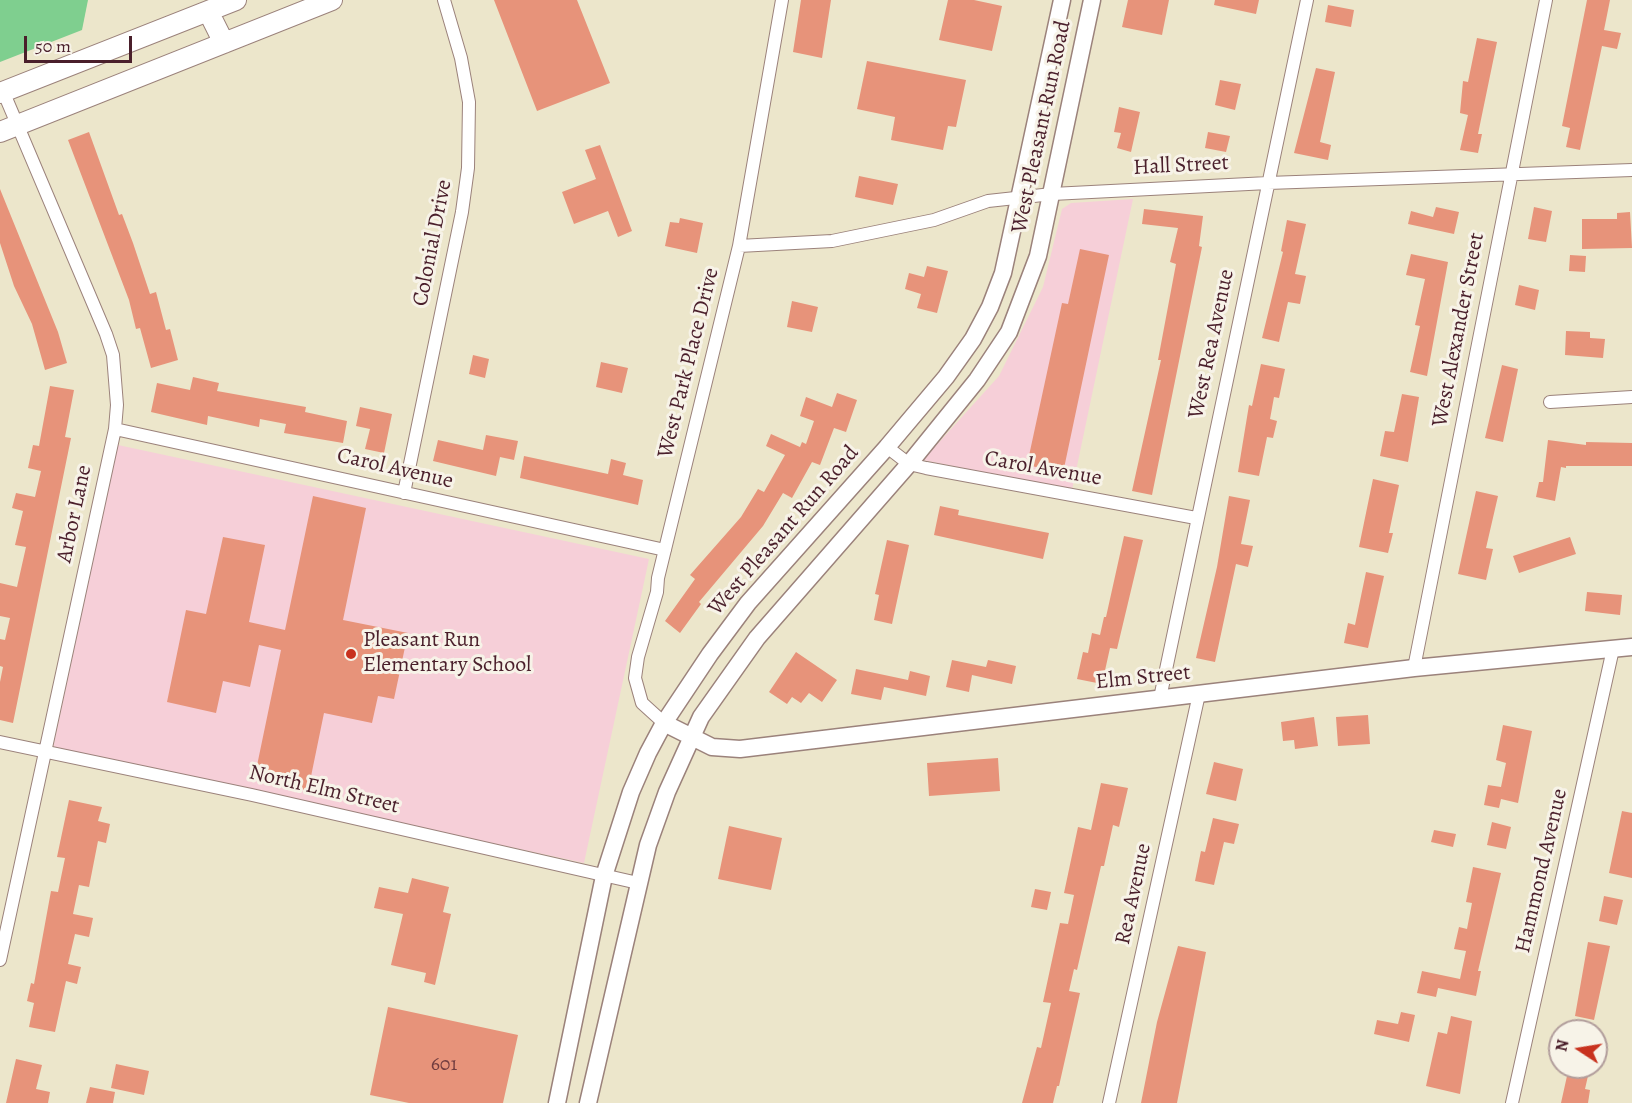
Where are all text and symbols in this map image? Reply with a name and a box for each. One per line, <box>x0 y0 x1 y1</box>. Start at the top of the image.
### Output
street label: West Pleasant Run Road <box>1007 18 1077 236</box>
scale bar <box>27 24 135 62</box>
text: 50 m <box>35 34 71 58</box>
street label: Hall Street <box>1133 150 1229 182</box>
street label: Colonial Drive <box>408 178 458 308</box>
street label: West Alexander Street <box>1427 231 1491 429</box>
street label: West Park Place Drive <box>653 265 725 461</box>
street label: West Rea Avenue <box>1183 267 1241 421</box>
street label: West Pleasant Run Road <box>703 441 865 621</box>
street label: Carol Avenue <box>334 443 456 495</box>
street label: Carol Avenue <box>982 446 1104 492</box>
street label: Arbor Lane <box>52 463 98 565</box>
place label: Pleasant Run Elementary School <box>363 628 531 680</box>
marker: Pleasant Run Elementary School <box>344 647 358 661</box>
street label: Elm Street <box>1094 660 1192 696</box>
street label: North Elm Street <box>246 760 402 820</box>
street label: Hammond Avenue <box>1510 786 1574 956</box>
street label: Rea Avenue <box>1110 841 1158 947</box>
north arrow <box>1548 1019 1608 1079</box>
text: N <box>1550 1038 1574 1054</box>
house number: 601 <box>431 1053 457 1077</box>

